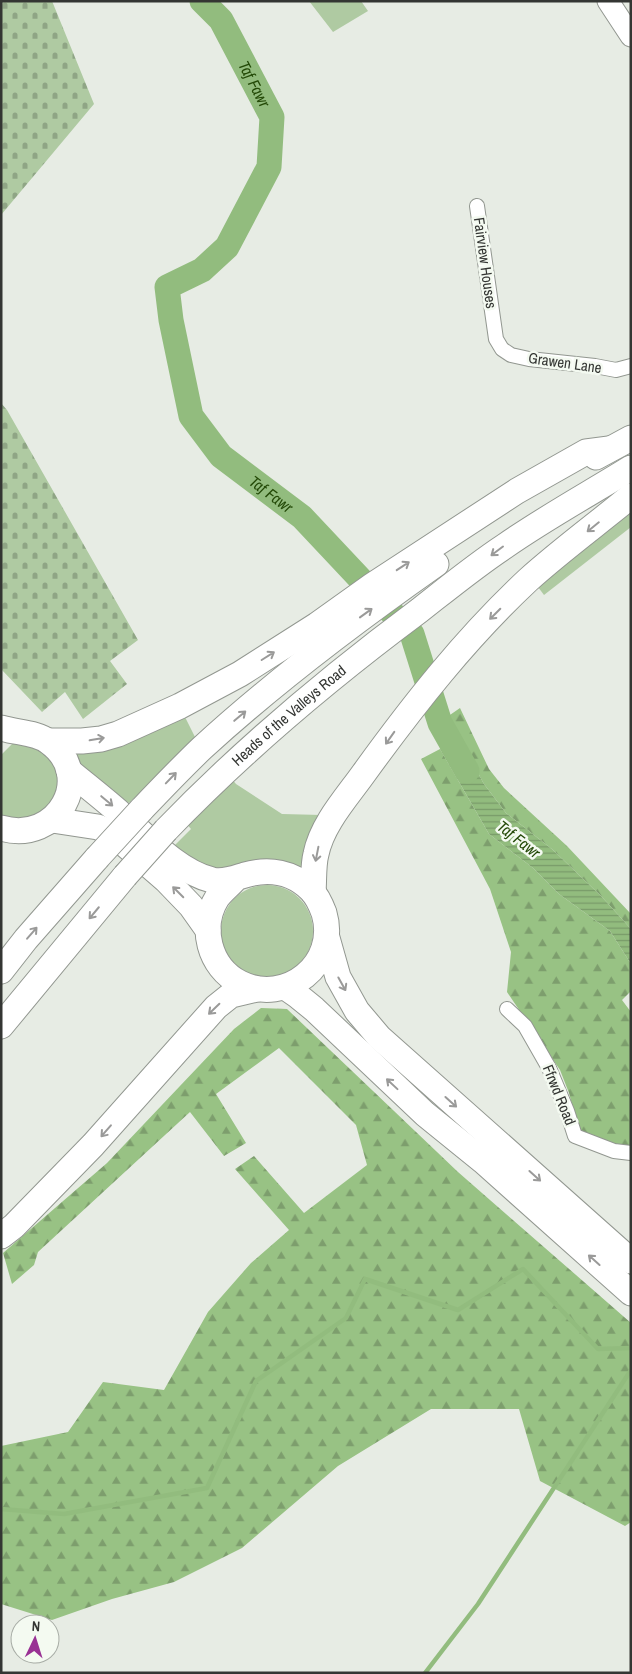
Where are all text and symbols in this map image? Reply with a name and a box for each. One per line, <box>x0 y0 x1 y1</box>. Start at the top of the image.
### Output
water label: Taf Fawr <box>233 57 276 111</box>
street label: Fairview Houses <box>469 216 502 310</box>
street label: Grawen Lane <box>527 347 603 378</box>
water label: Taf Fawr <box>245 470 298 518</box>
one-way arrow <box>587 522 600 533</box>
one-way arrow <box>490 546 504 556</box>
one-way arrow <box>395 561 409 571</box>
one-way arrow <box>359 608 373 618</box>
one-way arrow <box>489 608 501 620</box>
one-way arrow <box>260 651 274 661</box>
street label: Heads of the Valleys Road <box>227 660 350 770</box>
one-way arrow <box>233 710 246 721</box>
one-way arrow <box>385 731 395 745</box>
one-way arrow <box>88 734 104 744</box>
one-way arrow <box>165 772 177 784</box>
one-way arrow <box>100 796 113 807</box>
water label: Taf Fawr <box>493 815 546 863</box>
one-way arrow <box>311 846 321 862</box>
one-way arrow <box>171 886 184 898</box>
one-way arrow <box>88 906 99 919</box>
one-way arrow <box>26 926 37 939</box>
one-way arrow <box>338 976 348 990</box>
one-way arrow <box>208 1003 220 1016</box>
street label: Ffrwd Road <box>538 1061 581 1128</box>
one-way arrow <box>386 1078 399 1090</box>
one-way arrow <box>445 1097 458 1108</box>
one-way arrow <box>100 1124 112 1137</box>
one-way arrow <box>528 1170 541 1182</box>
one-way arrow <box>588 1255 601 1266</box>
north arrow <box>10 1614 60 1664</box>
text: N <box>31 1617 41 1635</box>

